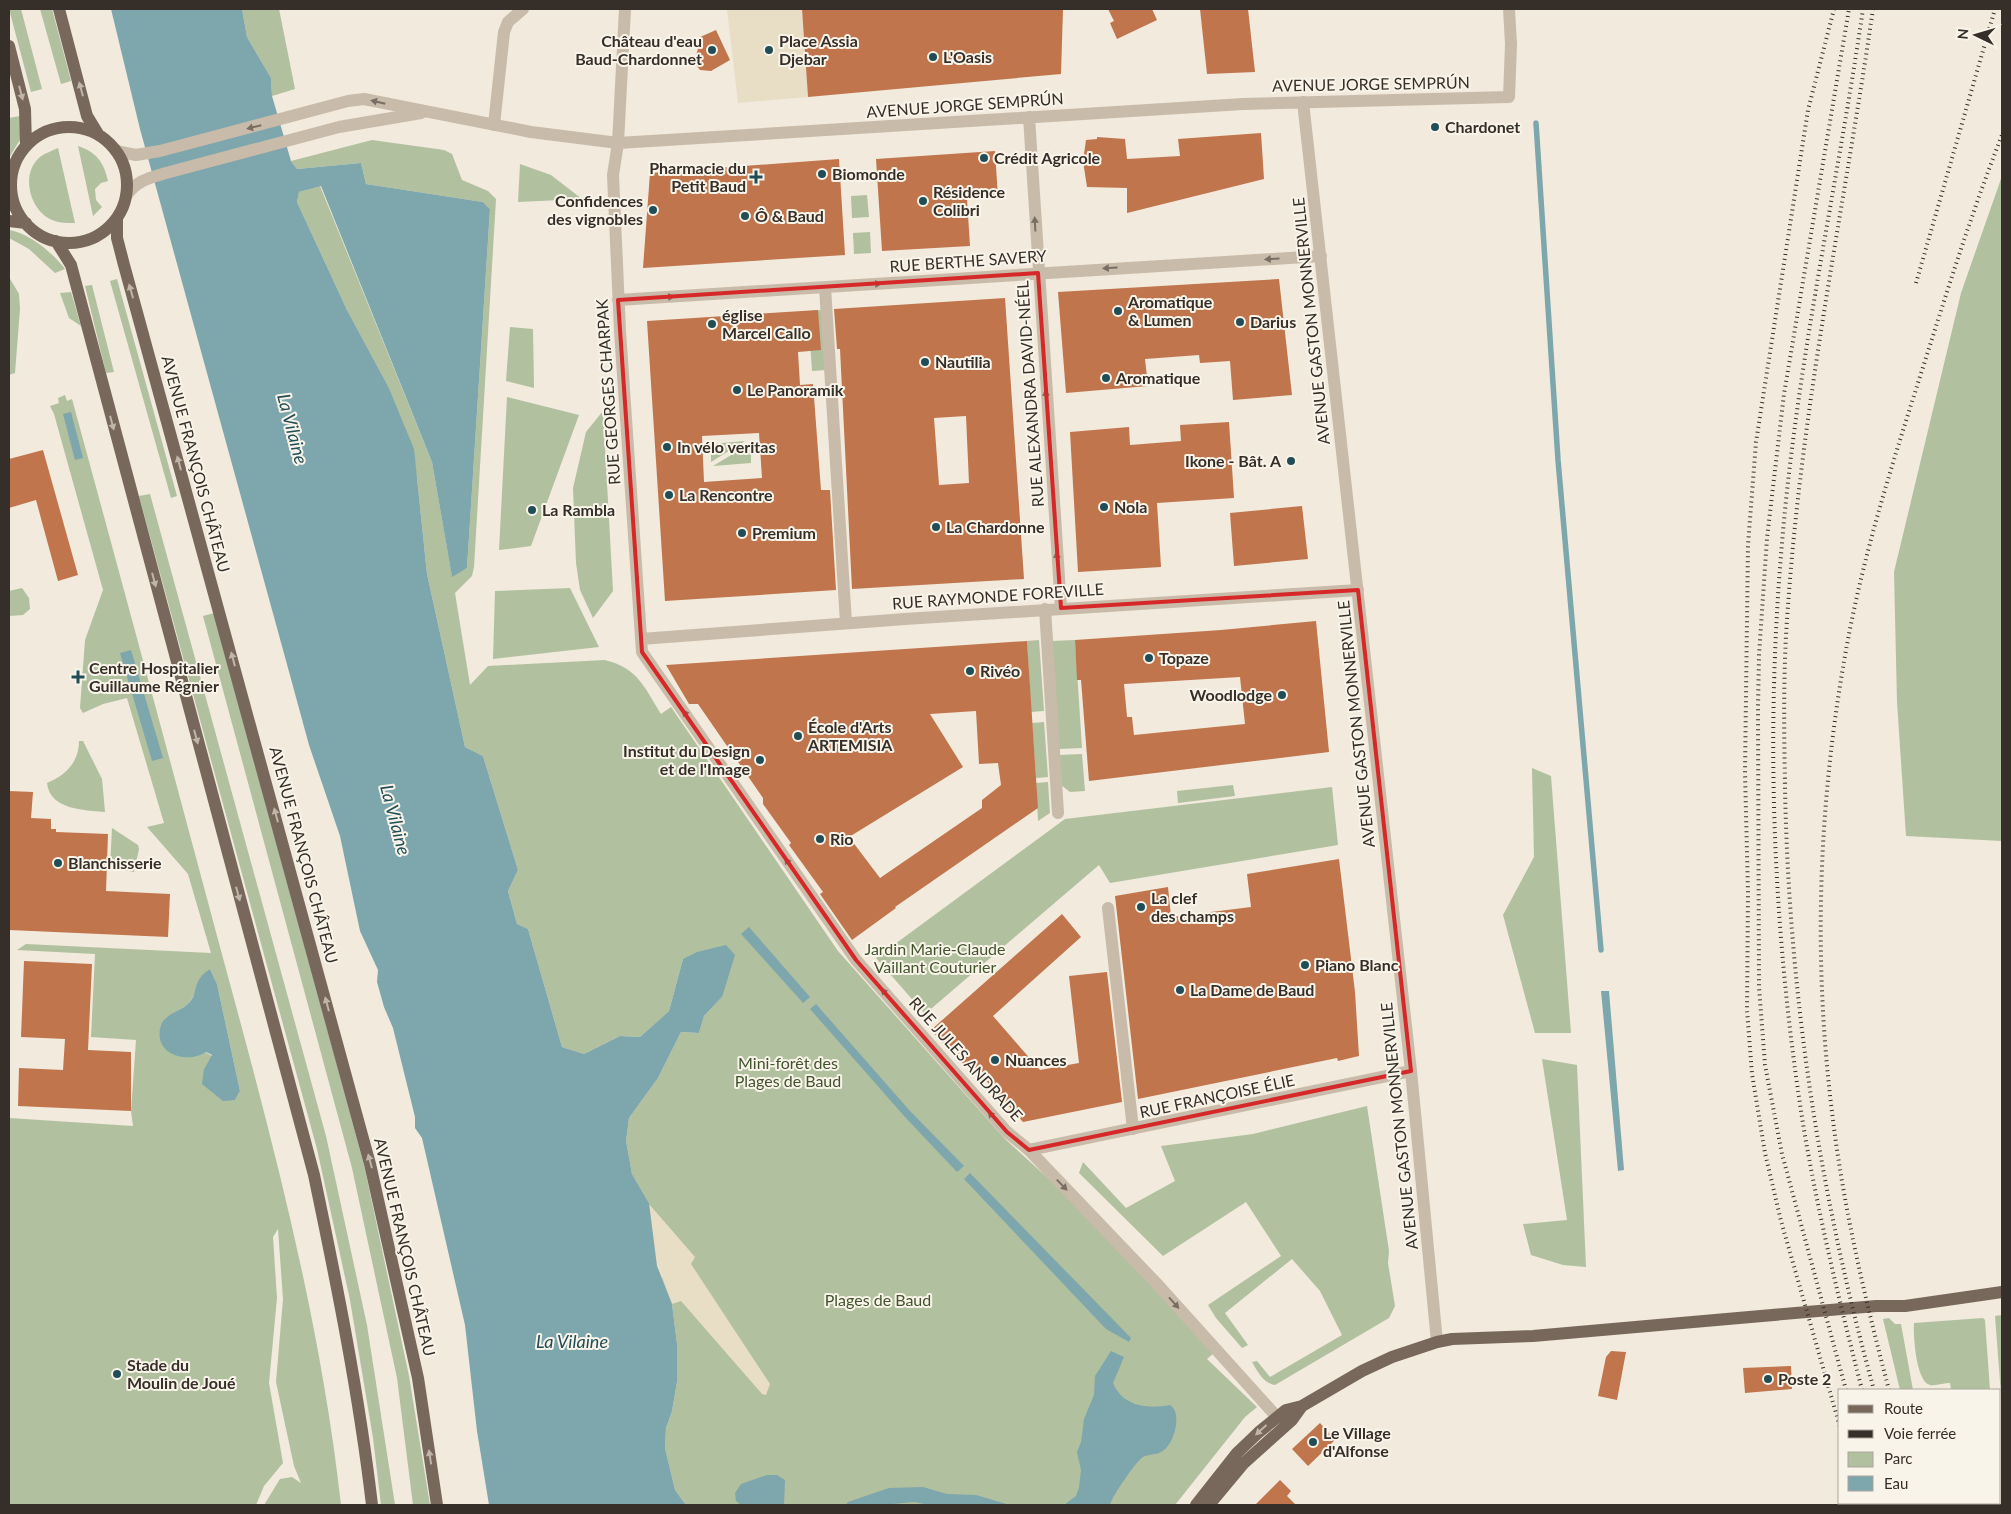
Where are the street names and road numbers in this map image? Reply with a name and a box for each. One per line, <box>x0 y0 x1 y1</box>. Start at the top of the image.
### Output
street label: AVENUE JORGE SEMPRÚN <box>1272 72 1470 95</box>
street label: AVENUE JORGE SEMPRÚN <box>866 88 1064 121</box>
street label: AVENUE GASTON MONNERVILLE <box>1288 196 1333 446</box>
street label: RUE BERTHE SAVERY <box>889 246 1047 275</box>
street label: RUE ALEXANDRA DAVID-NÉEL <box>1012 280 1047 508</box>
street label: RUE GEORGES CHARPAK <box>592 298 623 486</box>
street label: AVENUE FRANÇOIS CHÂTEAU <box>158 353 235 574</box>
street label: RUE RAYMONDE FOREVILLE <box>891 579 1104 612</box>
street label: AVENUE GASTON MONNERVILLE <box>1333 599 1378 849</box>
street label: AVENUE FRANÇOIS CHÂTEAU <box>266 744 343 965</box>
street label: RUE JULES ANDRADE <box>906 993 1027 1125</box>
street label: AVENUE GASTON MONNERVILLE <box>1376 1001 1421 1251</box>
street label: RUE FRANÇOISE ÉLIE <box>1138 1070 1296 1121</box>
street label: AVENUE FRANÇOIS CHÂTEAU <box>371 1136 440 1358</box>

